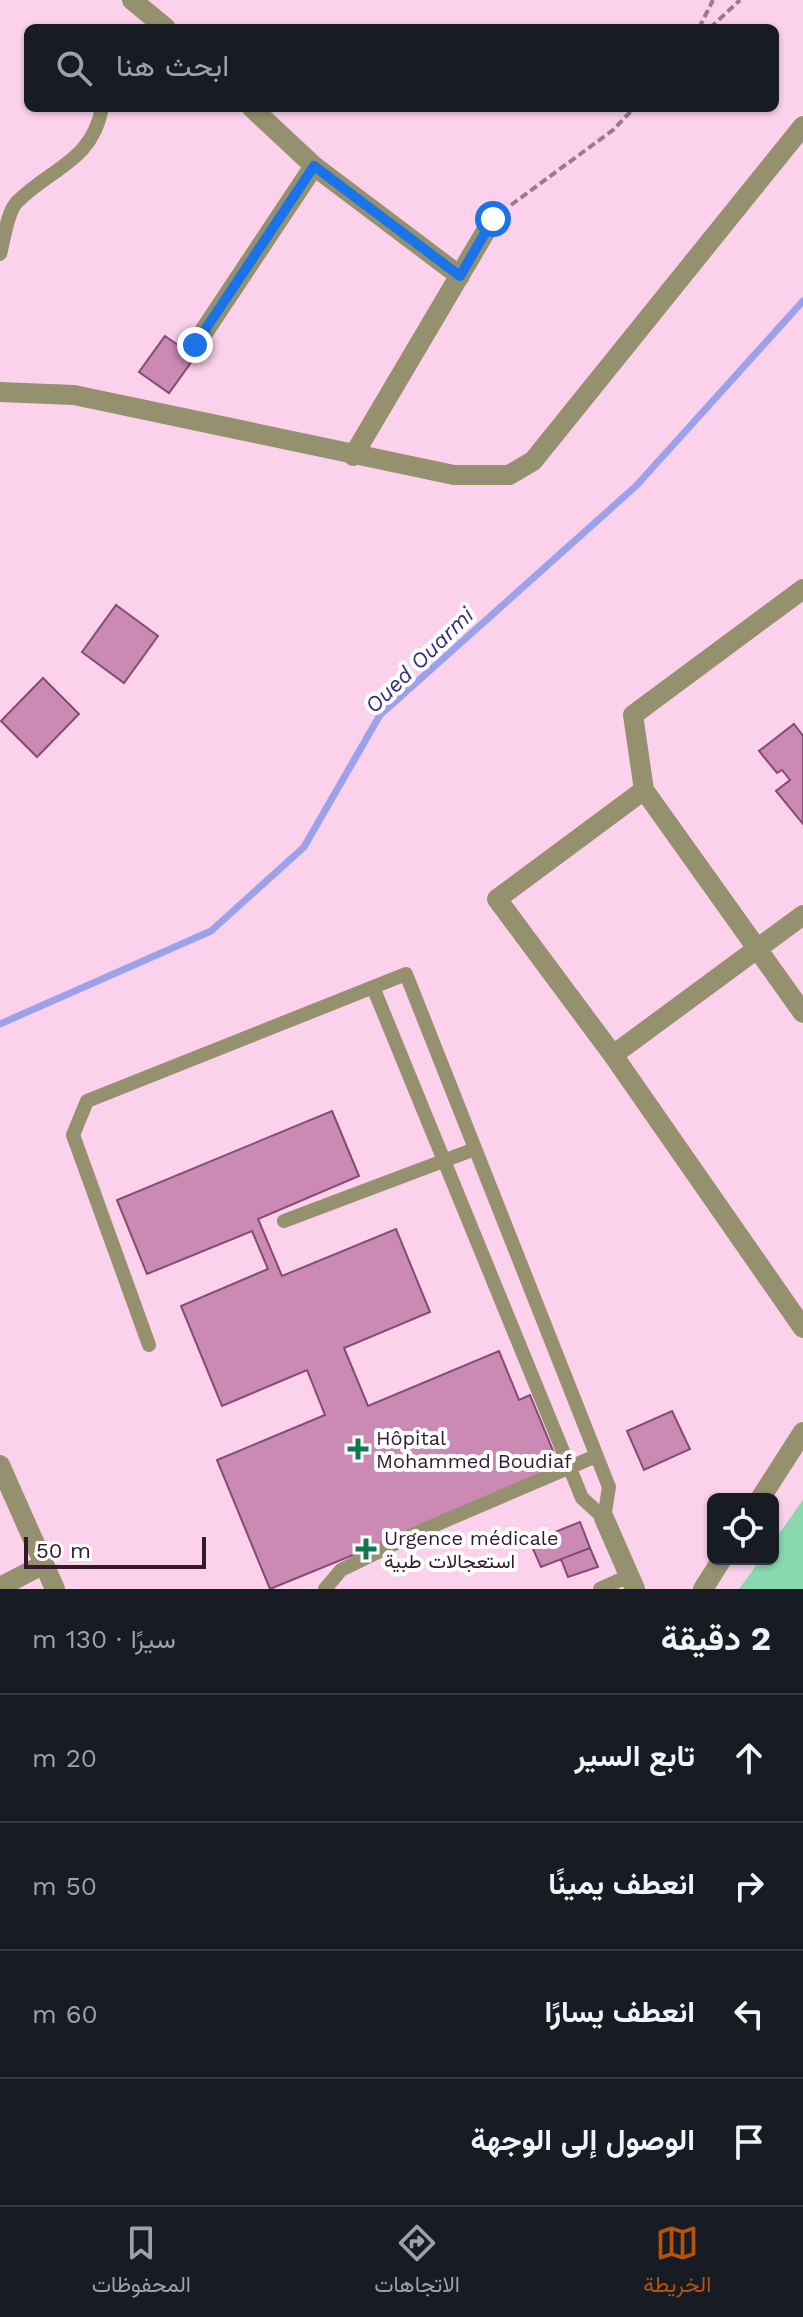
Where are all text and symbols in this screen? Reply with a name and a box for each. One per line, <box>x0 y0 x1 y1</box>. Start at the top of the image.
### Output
search box <box>24 24 779 112</box>
icon: search <box>52 46 96 90</box>
text: ابحث هنا <box>116 48 229 83</box>
route start <box>475 201 511 237</box>
route end <box>177 327 213 363</box>
water label: Oued Ouarmi <box>360 602 480 718</box>
place label: Hôpital Mohammed Boudiaf <box>376 1426 572 1473</box>
marker: Hôpital Mohammed Boudiaf <box>347 1438 369 1460</box>
map controls <box>707 1493 779 1565</box>
button: locate <box>707 1493 779 1565</box>
place label: Urgence médicale استعجالات طبية <box>384 1526 558 1573</box>
scale bar <box>24 1533 206 1569</box>
text: 50 m <box>36 1538 91 1563</box>
marker: Urgence médicale استعجالات طبية <box>355 1538 377 1560</box>
text: 2 دقيقة <box>661 1618 771 1658</box>
text: سيرًا · 130 m <box>32 1624 176 1654</box>
icon: ahead <box>727 1736 771 1780</box>
text: تابع السير <box>575 1738 695 1773</box>
text: 20 m <box>32 1743 97 1773</box>
icon: right <box>727 1864 771 1908</box>
text: انعطف يمينًا <box>548 1866 695 1901</box>
text: 50 m <box>32 1871 97 1901</box>
icon: left <box>727 1992 771 2036</box>
text: انعطف يسارًا <box>544 1994 695 2029</box>
text: 60 m <box>32 1999 98 2029</box>
icon: arrive <box>727 2120 771 2164</box>
text: الوصول إلى الوجهة <box>470 2122 695 2157</box>
tab: المحفوظات <box>92 2221 191 2304</box>
tab: الاتجاهات <box>374 2221 460 2304</box>
tab: الخريطة <box>643 2221 711 2304</box>

